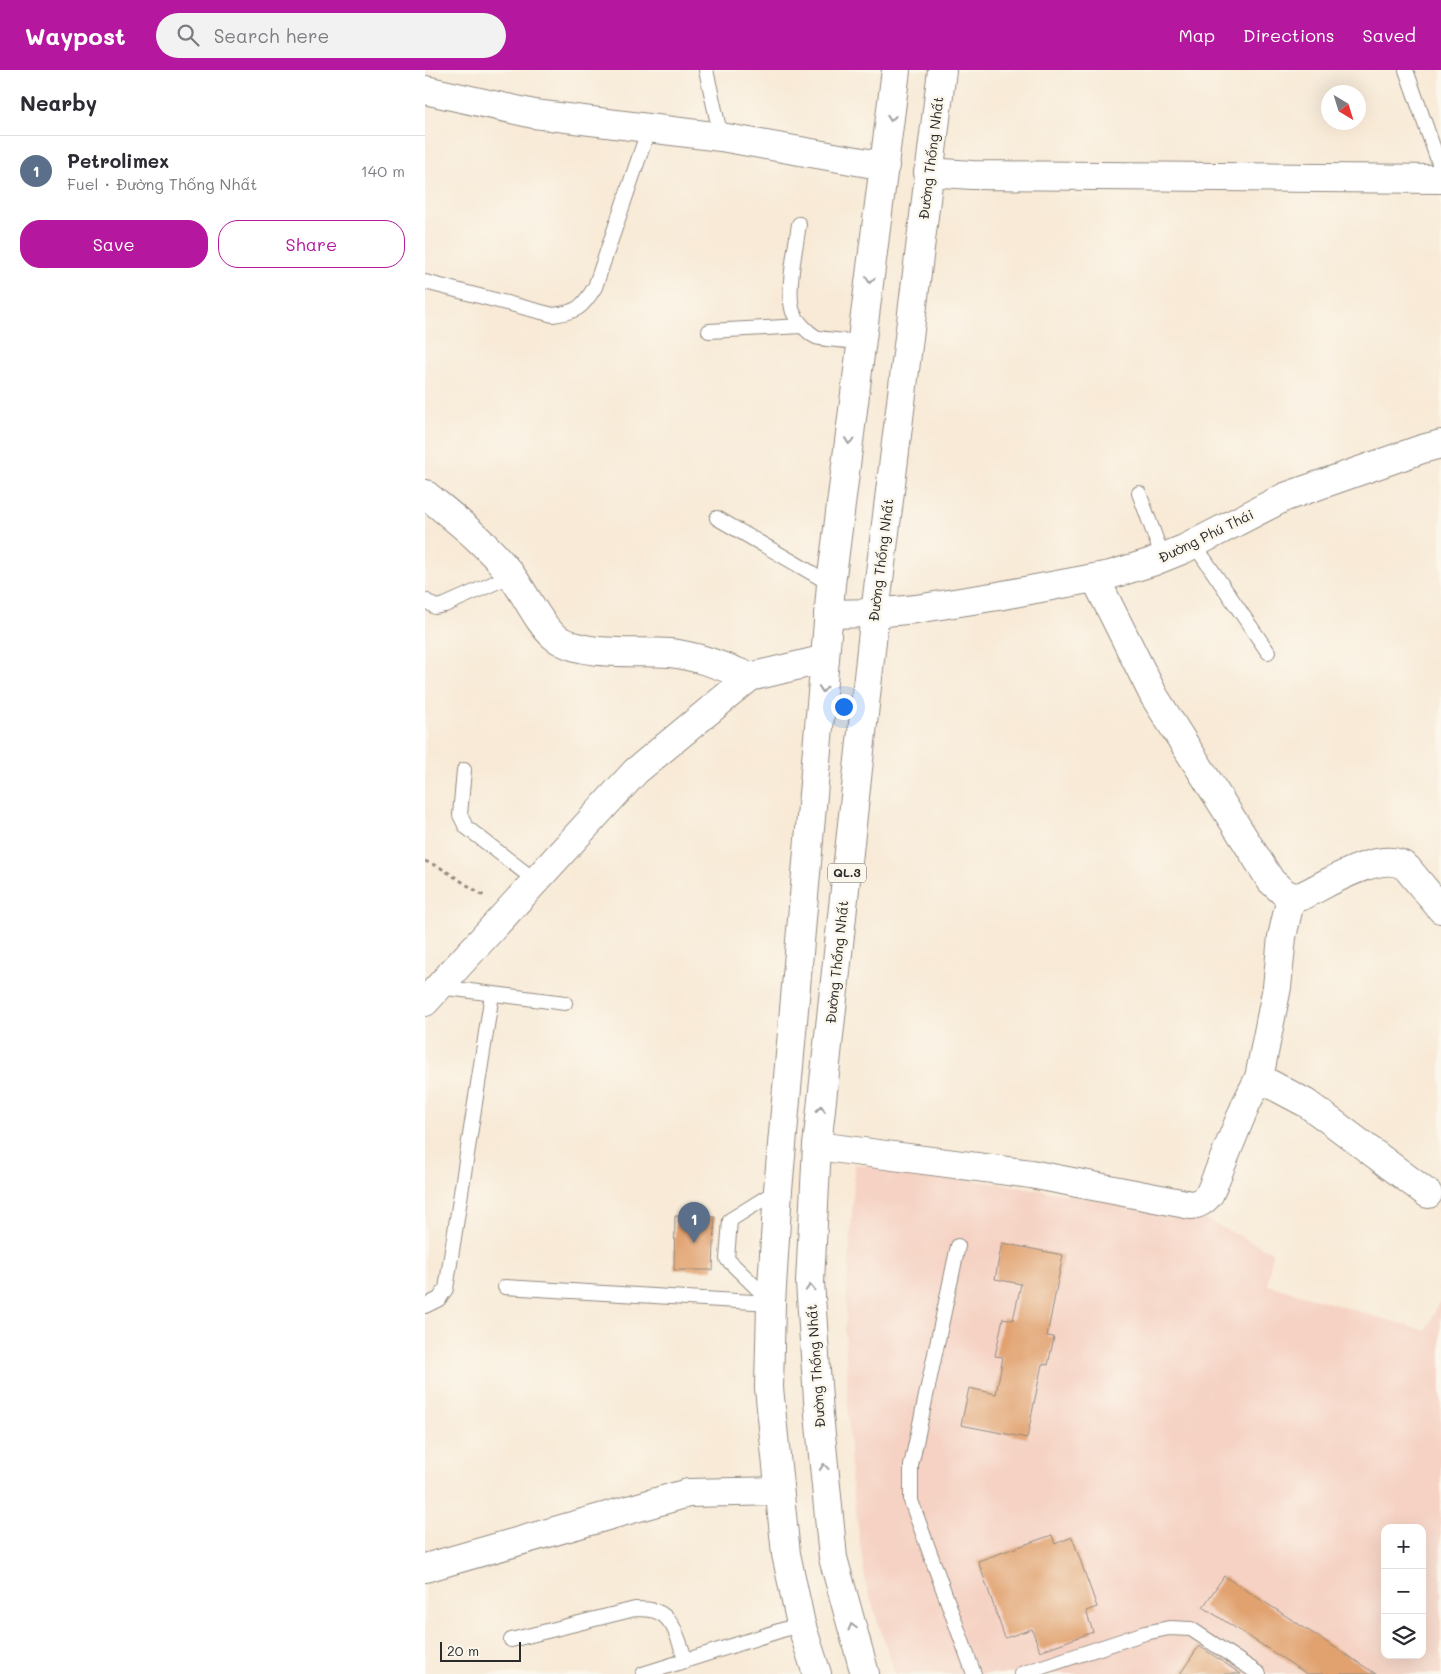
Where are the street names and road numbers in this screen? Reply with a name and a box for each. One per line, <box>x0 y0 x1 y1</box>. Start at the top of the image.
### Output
street label: Đường Thống Nhất <box>914 95 947 221</box>
street label: Đường Thống Nhất <box>864 497 897 623</box>
street label: Đường Phú Thái <box>1155 504 1257 567</box>
road number: QL.3 <box>828 864 866 882</box>
street label: Đường Thống Nhất <box>821 899 852 1025</box>
street label: Đường Thống Nhất <box>802 1304 829 1428</box>

